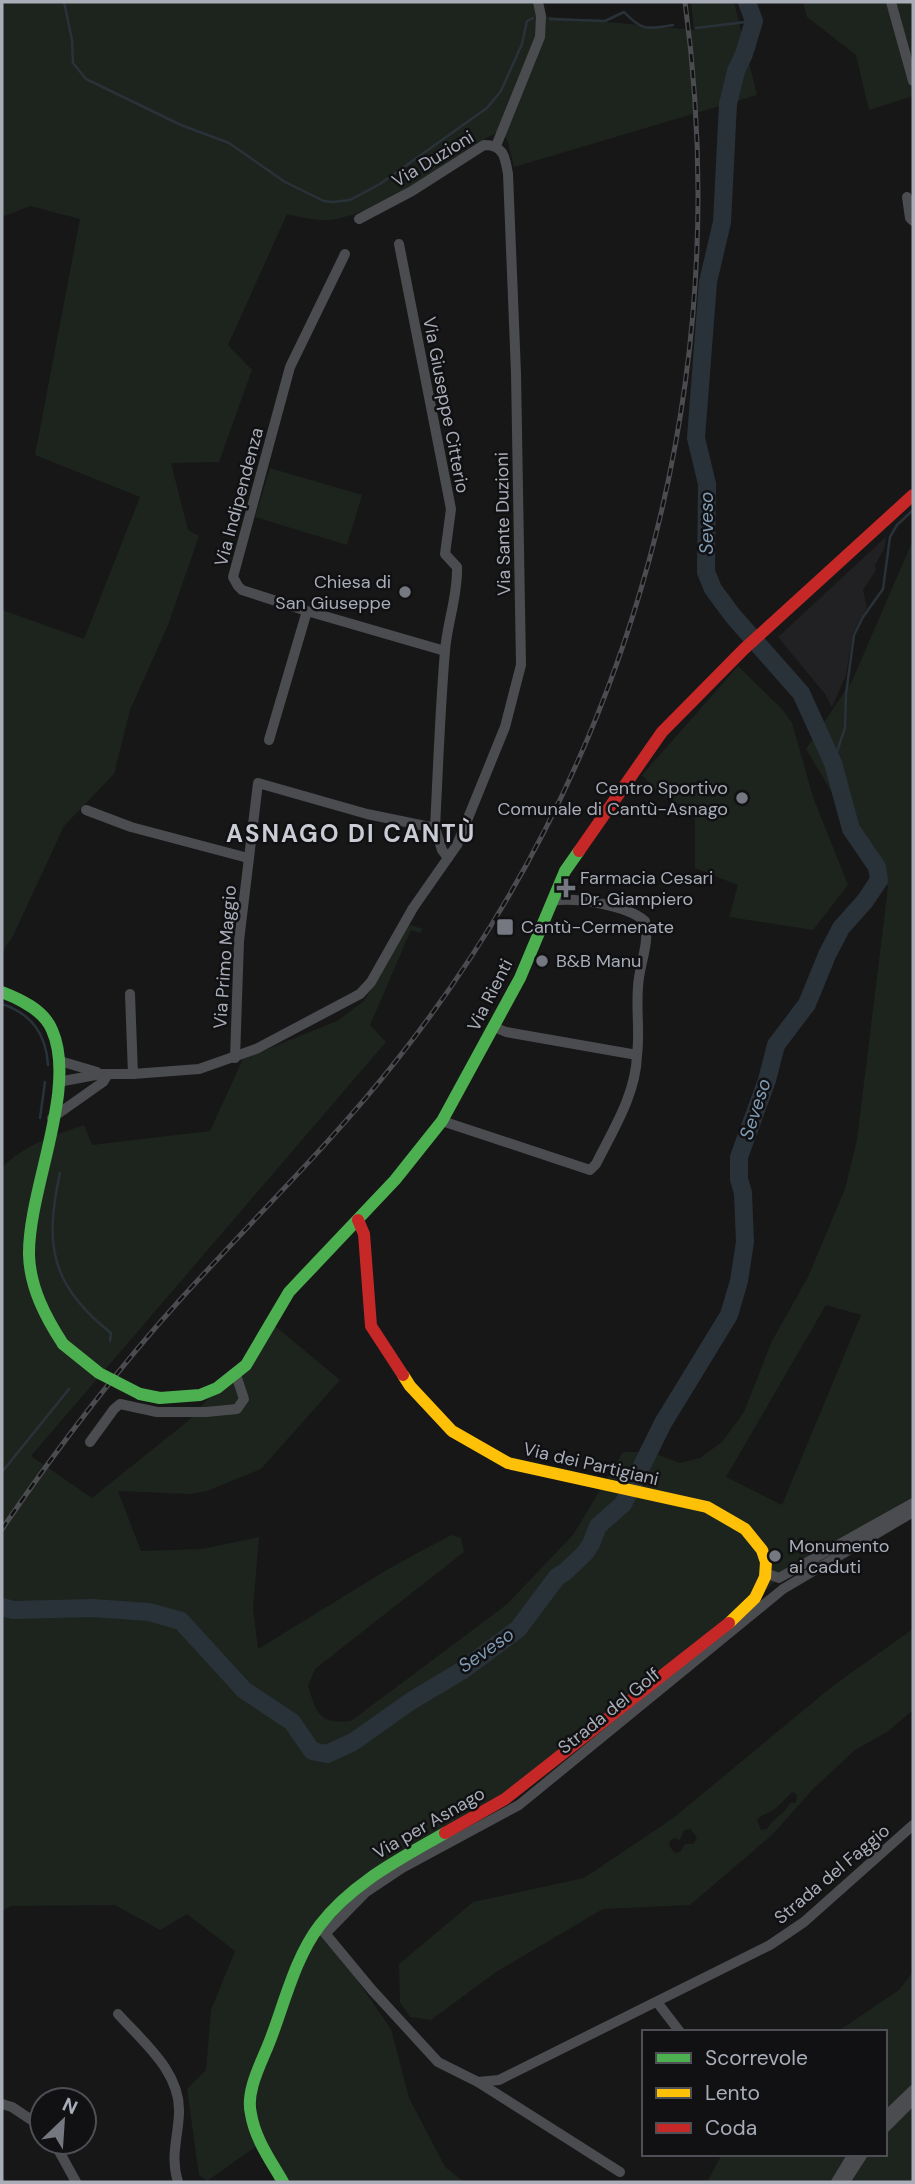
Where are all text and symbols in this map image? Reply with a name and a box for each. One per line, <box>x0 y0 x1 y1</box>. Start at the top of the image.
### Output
street label: Via Duzioni <box>388 125 478 193</box>
street label: Via Giuseppe Citterio <box>417 315 475 495</box>
street label: Via Indipendenza <box>209 425 269 569</box>
street label: Via Sante Duzioni <box>490 452 516 596</box>
water label: Seveso <box>694 492 719 554</box>
place label: Chiesa di San Giuseppe <box>275 570 391 615</box>
marker: Chiesa di San Giuseppe <box>397 584 413 600</box>
place label: Centro Sportivo Comunale di Cantù-Asnago <box>497 776 728 821</box>
marker: Centro Sportivo Comunale di Cantù-Asnago <box>734 790 750 806</box>
district label: ASNAGO DI CANTÙ <box>226 817 476 849</box>
place label: Farmacia Cesari Dr. Giampiero <box>580 866 713 911</box>
marker: Farmacia Cesari Dr. Giampiero <box>558 880 574 896</box>
street label: Via Primo Maggio <box>208 884 242 1030</box>
place label: Cantù-Cermenate <box>521 915 674 939</box>
marker: Cantù-Cermenate <box>495 917 515 937</box>
place label: B&B Manu <box>556 949 641 973</box>
marker: B&B Manu <box>534 953 550 969</box>
street label: Via Rienti <box>462 955 518 1035</box>
water label: Seveso <box>733 1075 777 1143</box>
street label: Via dei Partigiani <box>521 1437 661 1491</box>
place label: Monumento ai caduti <box>789 1534 890 1579</box>
marker: Monumento ai caduti <box>767 1548 783 1564</box>
water label: Seveso <box>453 1622 519 1678</box>
street label: Strada del Golf <box>553 1662 665 1760</box>
street label: Via per Asnago <box>369 1781 489 1865</box>
street label: Strada del Faggio <box>769 1819 895 1929</box>
legend <box>642 2030 887 2156</box>
text: Scorrevole <box>705 2044 808 2072</box>
text: Lento <box>705 2079 760 2107</box>
north arrow <box>28 2086 98 2156</box>
text: N <box>58 2092 82 2120</box>
text: Coda <box>705 2114 757 2142</box>

